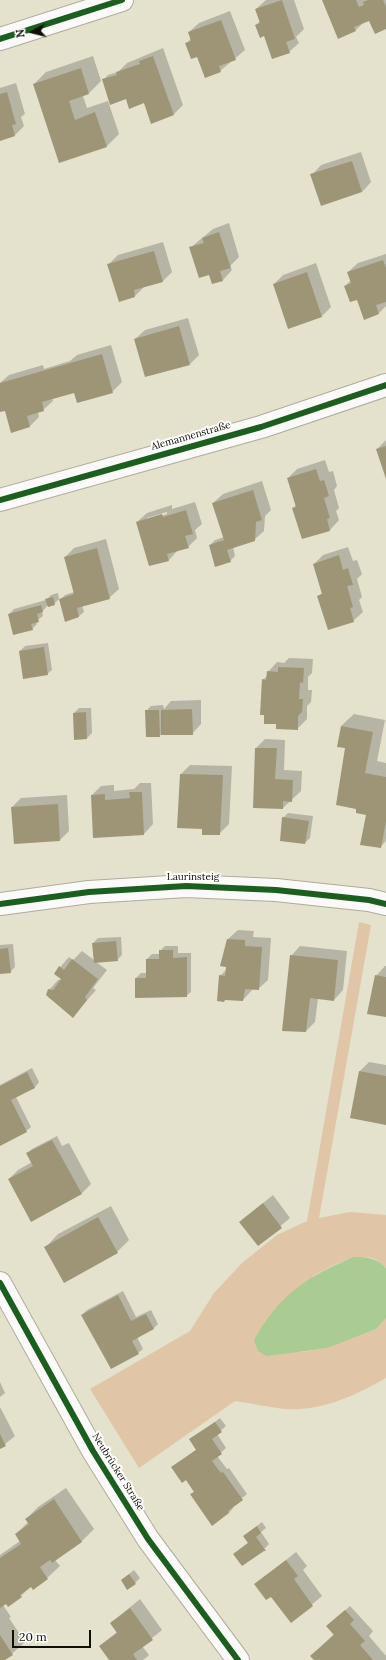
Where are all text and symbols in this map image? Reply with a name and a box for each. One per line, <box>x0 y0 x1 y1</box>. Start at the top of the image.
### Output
north arrow <box>12 12 52 52</box>
text: N <box>13 28 28 39</box>
street label: Alemannenstraße <box>150 419 232 453</box>
street label: Laurinsteig <box>167 871 219 883</box>
street label: Neubrücker Straße <box>89 1431 147 1513</box>
scale bar <box>14 1622 93 1648</box>
text: 20 m <box>19 1629 47 1644</box>

